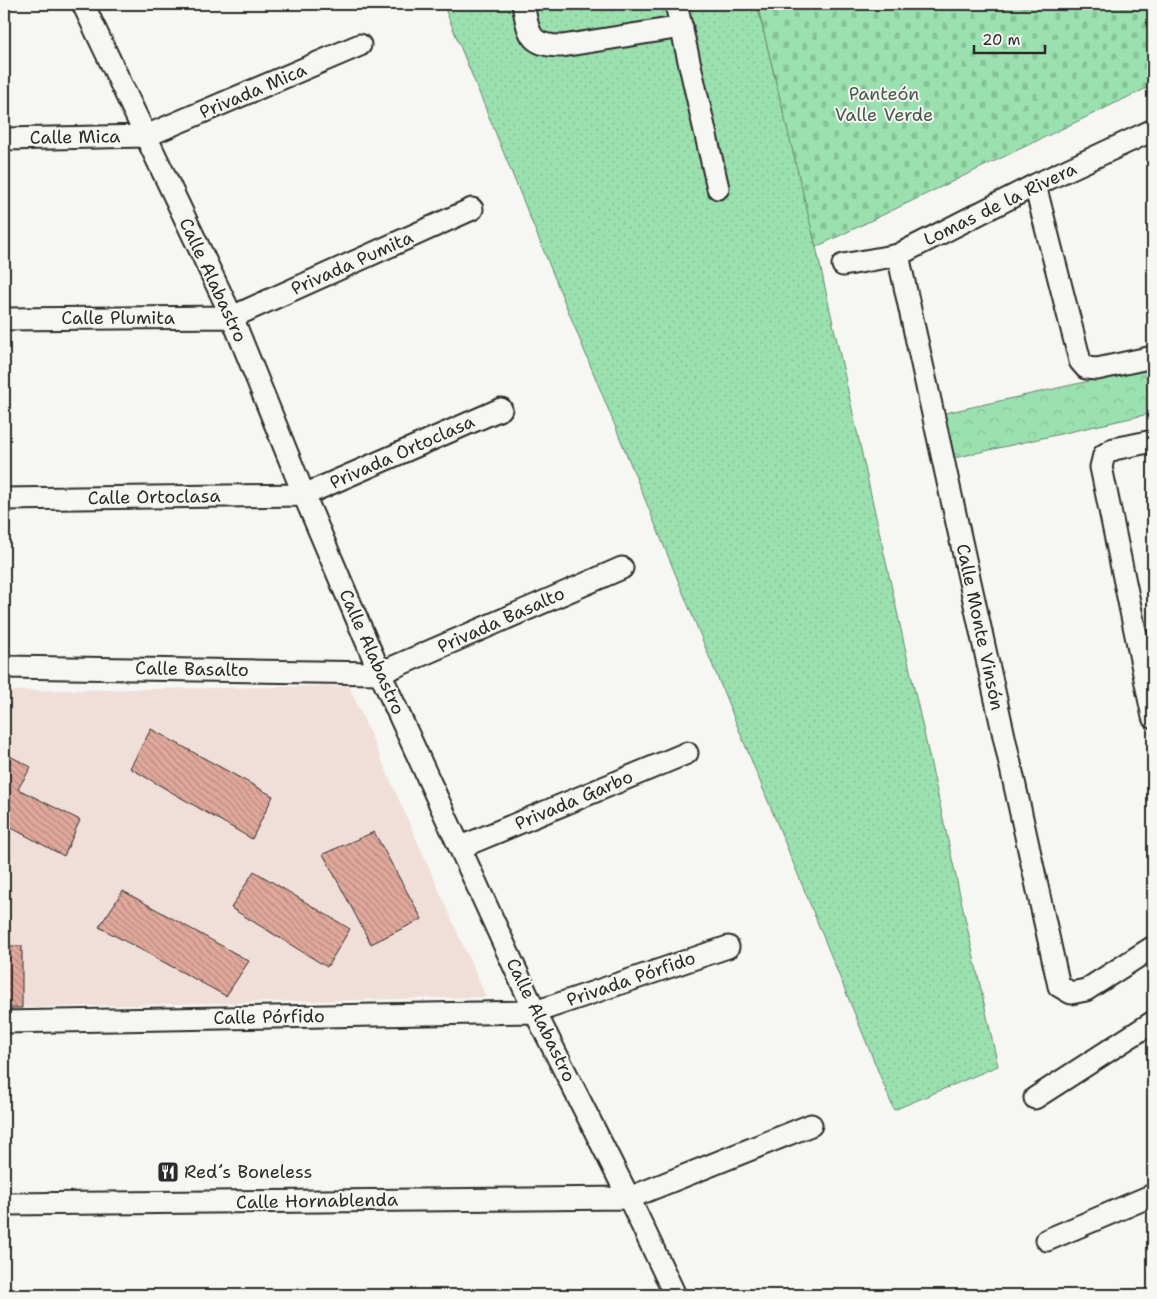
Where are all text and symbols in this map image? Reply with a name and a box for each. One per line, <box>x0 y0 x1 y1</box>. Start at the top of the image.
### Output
scale bar <box>974 22 1046 54</box>
text: 20 m <box>982 30 1021 50</box>
street label: Privada Mica <box>196 58 310 124</box>
park label: Panteón Valle Verde <box>835 82 933 127</box>
street label: Calle Mica <box>29 124 121 150</box>
street label: Lomas de la Rivera <box>920 157 1080 251</box>
street label: Calle Alabastro <box>174 214 252 346</box>
street label: Privada Pumita <box>287 225 417 301</box>
street label: Calle Plumita <box>61 306 175 330</box>
street label: Privada Ortoclasa <box>326 409 478 495</box>
street label: Calle Ortoclasa <box>87 484 221 510</box>
street label: Calle Monte Vinsón <box>951 541 1009 713</box>
street label: Privada Basalto <box>434 581 568 659</box>
street label: Calle Alabastro <box>334 586 410 718</box>
street label: Calle Basalto <box>135 656 249 682</box>
street label: Privada Garbo <box>511 764 637 836</box>
street label: Privada Pórfido <box>563 946 699 1012</box>
street label: Calle Alabastro <box>501 954 581 1086</box>
street label: Calle Pórfido <box>213 1004 325 1030</box>
restaurant icon: Red´s Boneless <box>156 1160 180 1184</box>
place label: Red´s Boneless <box>184 1160 312 1184</box>
street label: Calle Hornablenda <box>236 1188 398 1214</box>

